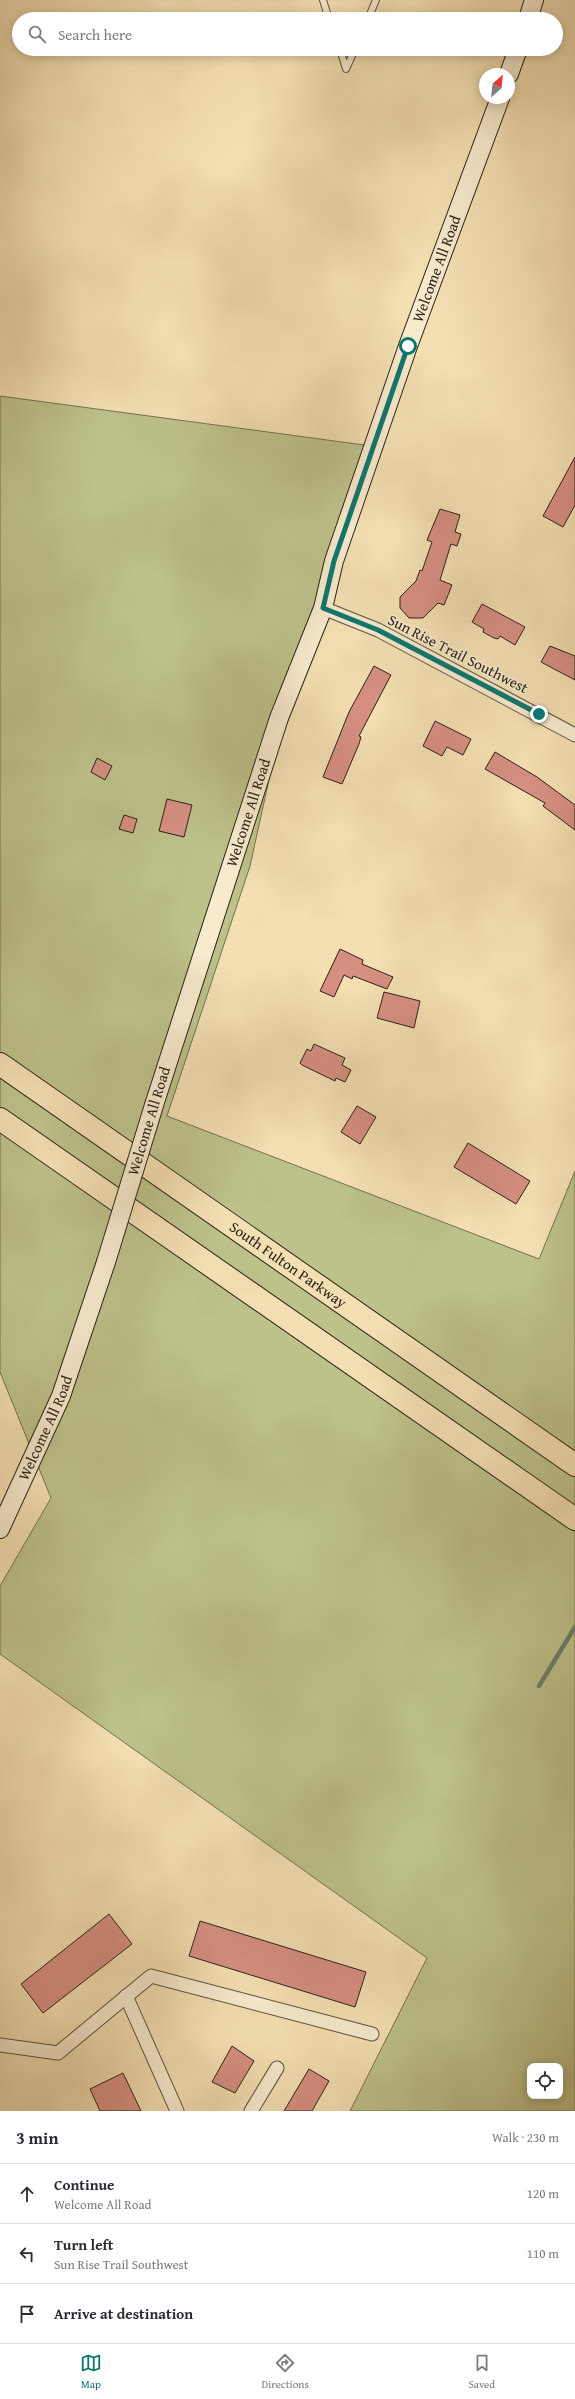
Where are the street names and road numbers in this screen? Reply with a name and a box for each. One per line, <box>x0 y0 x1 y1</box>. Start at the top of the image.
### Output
street label: Welcome All Road <box>407 212 466 325</box>
street label: Sun Rise Trail Southwest <box>384 609 533 698</box>
street label: Welcome All Road <box>221 756 275 869</box>
street label: Welcome All Road <box>122 1064 175 1178</box>
street label: South Fulton Parkway <box>225 1216 351 1313</box>
street label: Welcome All Road <box>13 1373 77 1483</box>

